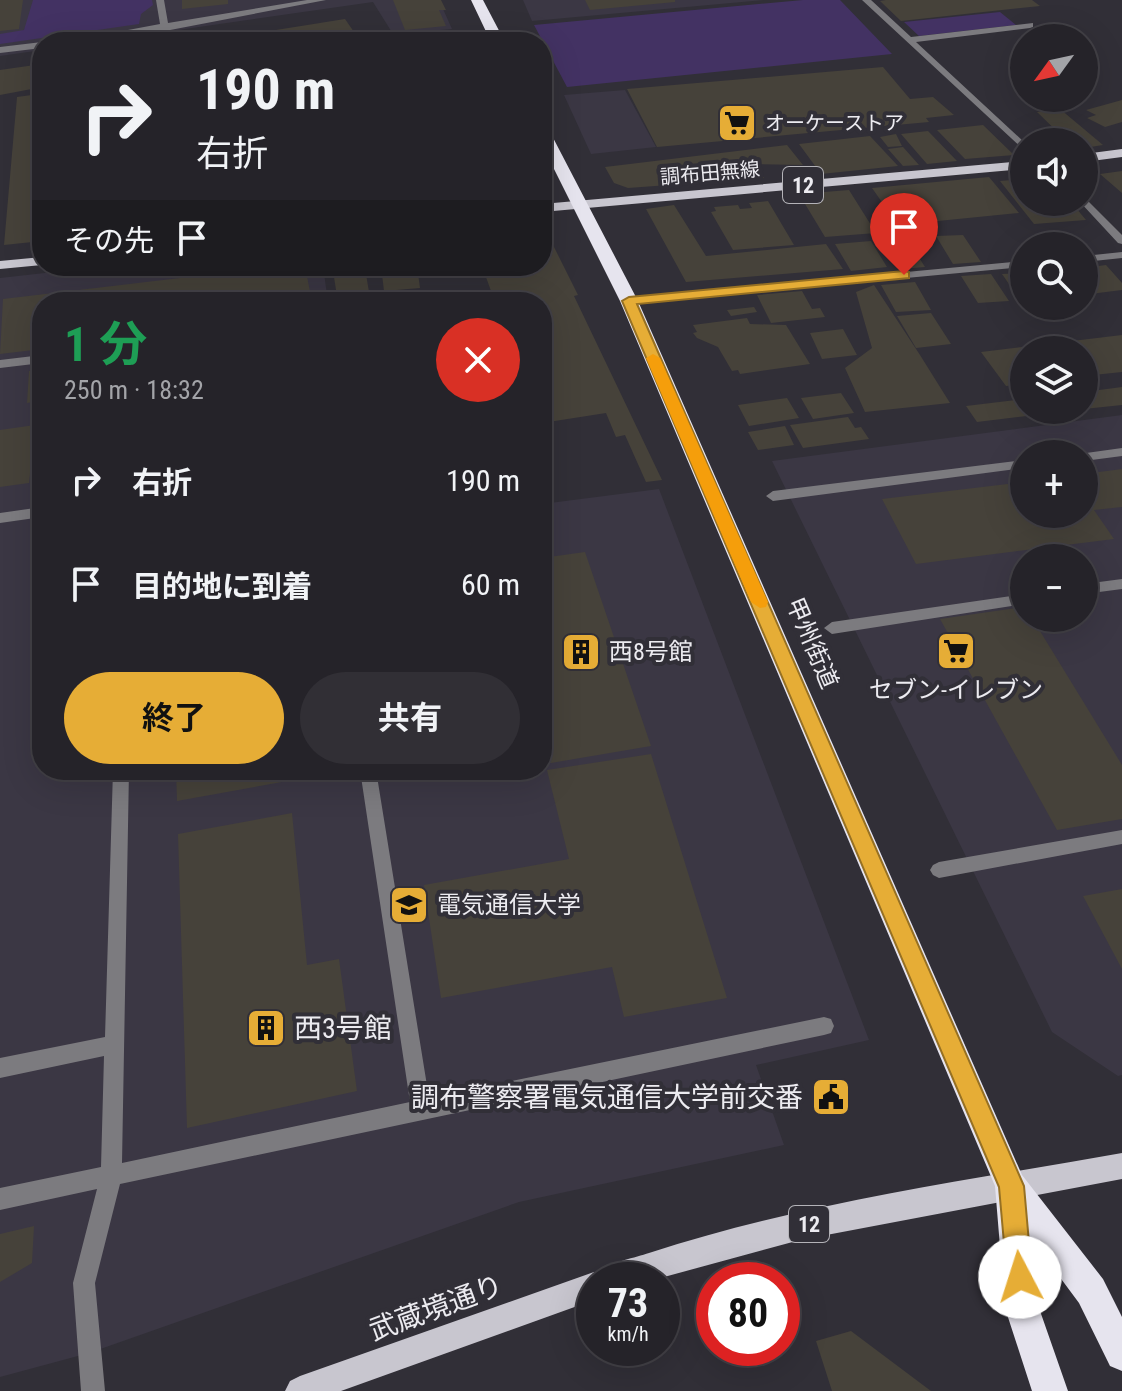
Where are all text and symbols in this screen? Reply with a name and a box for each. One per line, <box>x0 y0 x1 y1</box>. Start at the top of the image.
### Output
north arrow <box>1010 24 1098 112</box>
map controls <box>1010 24 1098 632</box>
text: 190 m <box>196 57 335 123</box>
icon: right <box>64 64 168 168</box>
supermarket icon: オーケーストア <box>716 102 758 144</box>
place label: オーケーストア <box>765 111 904 135</box>
button: sound <box>1010 128 1098 216</box>
text: 右折 <box>196 133 268 175</box>
street label: 調布田無線 <box>659 157 761 189</box>
road number: 12 <box>783 167 823 203</box>
pin <box>870 193 938 275</box>
icon: arrive <box>882 205 926 249</box>
icon: arrive <box>170 216 214 260</box>
text: その先 <box>64 223 154 258</box>
button: search <box>1010 232 1098 320</box>
text: 1 分 <box>64 316 147 373</box>
button: close <box>436 318 520 402</box>
button: layers <box>1010 336 1098 424</box>
text: 250 m · 18:32 <box>64 375 204 405</box>
button: + <box>1010 440 1098 528</box>
icon: right <box>64 458 108 502</box>
text: 190 m <box>446 463 520 498</box>
text: 右折 <box>132 465 192 500</box>
button: − <box>1010 544 1098 632</box>
icon: arrive <box>64 562 108 606</box>
text: 60 m <box>461 567 520 602</box>
text: 目的地に到着 <box>132 569 312 604</box>
street label: 甲州街道 <box>780 593 844 693</box>
supermarket icon: セブン-イレブン <box>935 630 977 672</box>
building icon: 西8号館 <box>560 631 602 673</box>
place label: 西8号館 <box>609 638 693 666</box>
button: 終了 <box>64 672 284 764</box>
button: 共有 <box>300 672 520 764</box>
place label: セブン-イレブン <box>869 676 1043 704</box>
school or university icon: 電気通信大学 <box>388 884 430 926</box>
place label: 電気通信大学 <box>437 891 581 919</box>
building icon: 西3号館 <box>245 1007 287 1049</box>
place label: 西3号館 <box>294 1012 392 1045</box>
public building icon: 調布警察署電気通信大学前交番 <box>810 1076 852 1118</box>
place label: 調布警察署電気通信大学前交番 <box>411 1081 803 1114</box>
road number: 12 <box>789 1206 829 1242</box>
position arrow <box>978 1235 1062 1319</box>
speed limit sign: 80 <box>696 1262 800 1366</box>
street label: 武蔵境通り <box>365 1269 507 1347</box>
text: 73 <box>608 1280 648 1327</box>
text: km/h <box>607 1322 649 1346</box>

